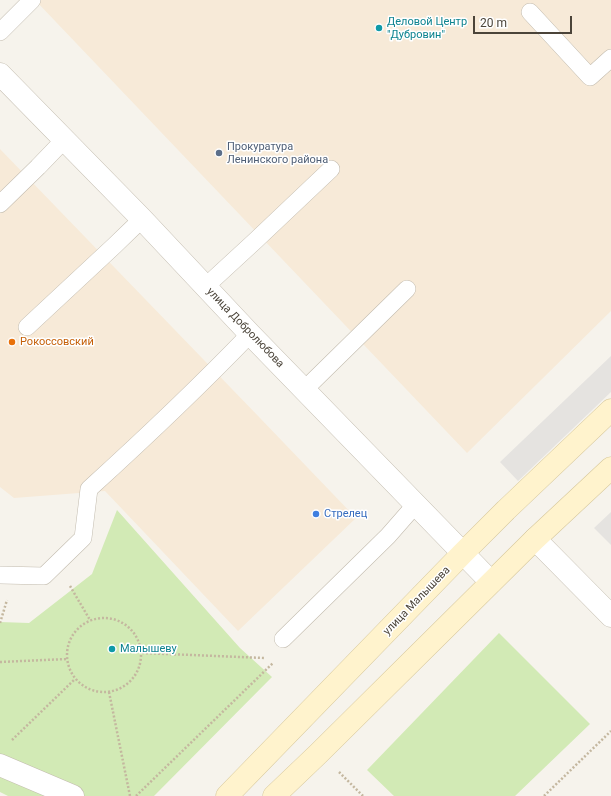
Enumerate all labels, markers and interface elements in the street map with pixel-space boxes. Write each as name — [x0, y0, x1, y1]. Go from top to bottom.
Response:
scale bar — [475, 8, 574, 34]
place label: Деловой Центр "Дубровин" — [387, 15, 467, 41]
text: 20 m — [480, 16, 507, 30]
marker: Деловой Центр "Дубровин" — [374, 23, 384, 33]
place label: Прокуратура Ленинского района — [227, 140, 328, 166]
marker: Прокуратура Ленинского района — [214, 148, 224, 158]
street label: улица Добролюбова — [204, 285, 286, 371]
place label: Рокоссовский — [20, 335, 94, 349]
marker: Рокоссовский — [7, 337, 17, 347]
place label: Стрелец — [324, 507, 367, 521]
marker: Стрелец — [311, 509, 321, 519]
street label: улица Малышева — [381, 564, 453, 638]
place label: Малышеву — [120, 642, 177, 656]
marker: Малышеву — [107, 644, 117, 654]

